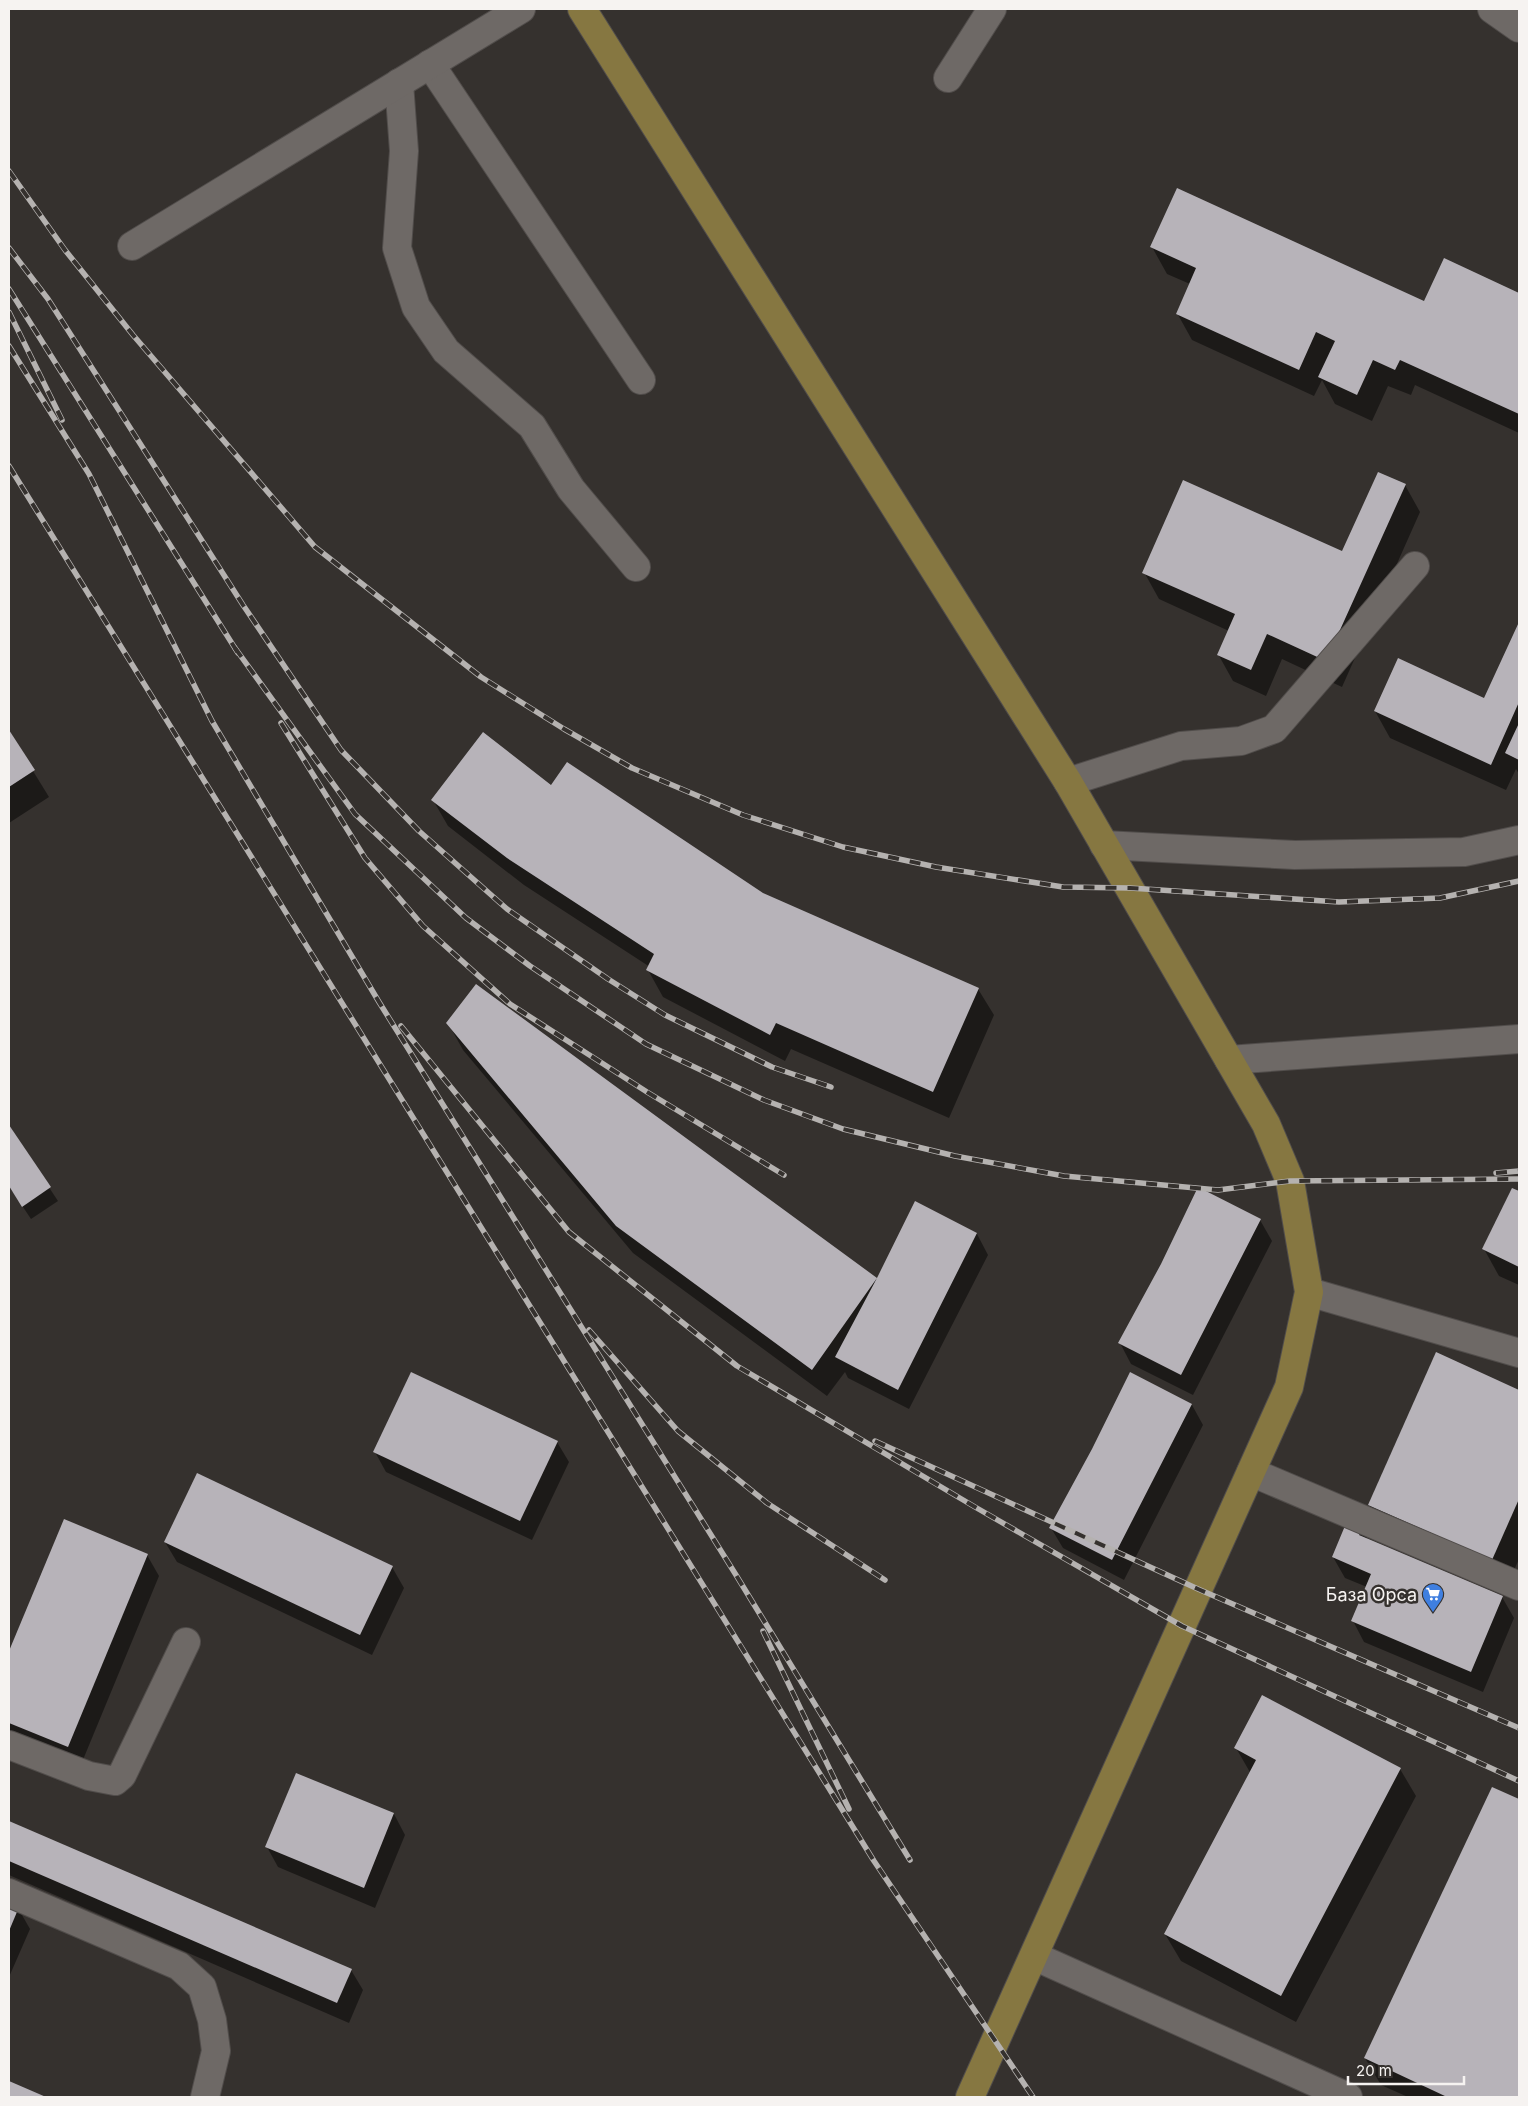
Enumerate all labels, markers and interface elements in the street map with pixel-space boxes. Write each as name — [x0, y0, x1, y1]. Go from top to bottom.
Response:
supermarket icon: База Орса — [1421, 1582, 1445, 1613]
place label: База Орса — [1326, 1584, 1417, 1605]
scale bar — [1348, 2054, 1464, 2086]
text: 20 m — [1356, 2061, 1392, 2080]

